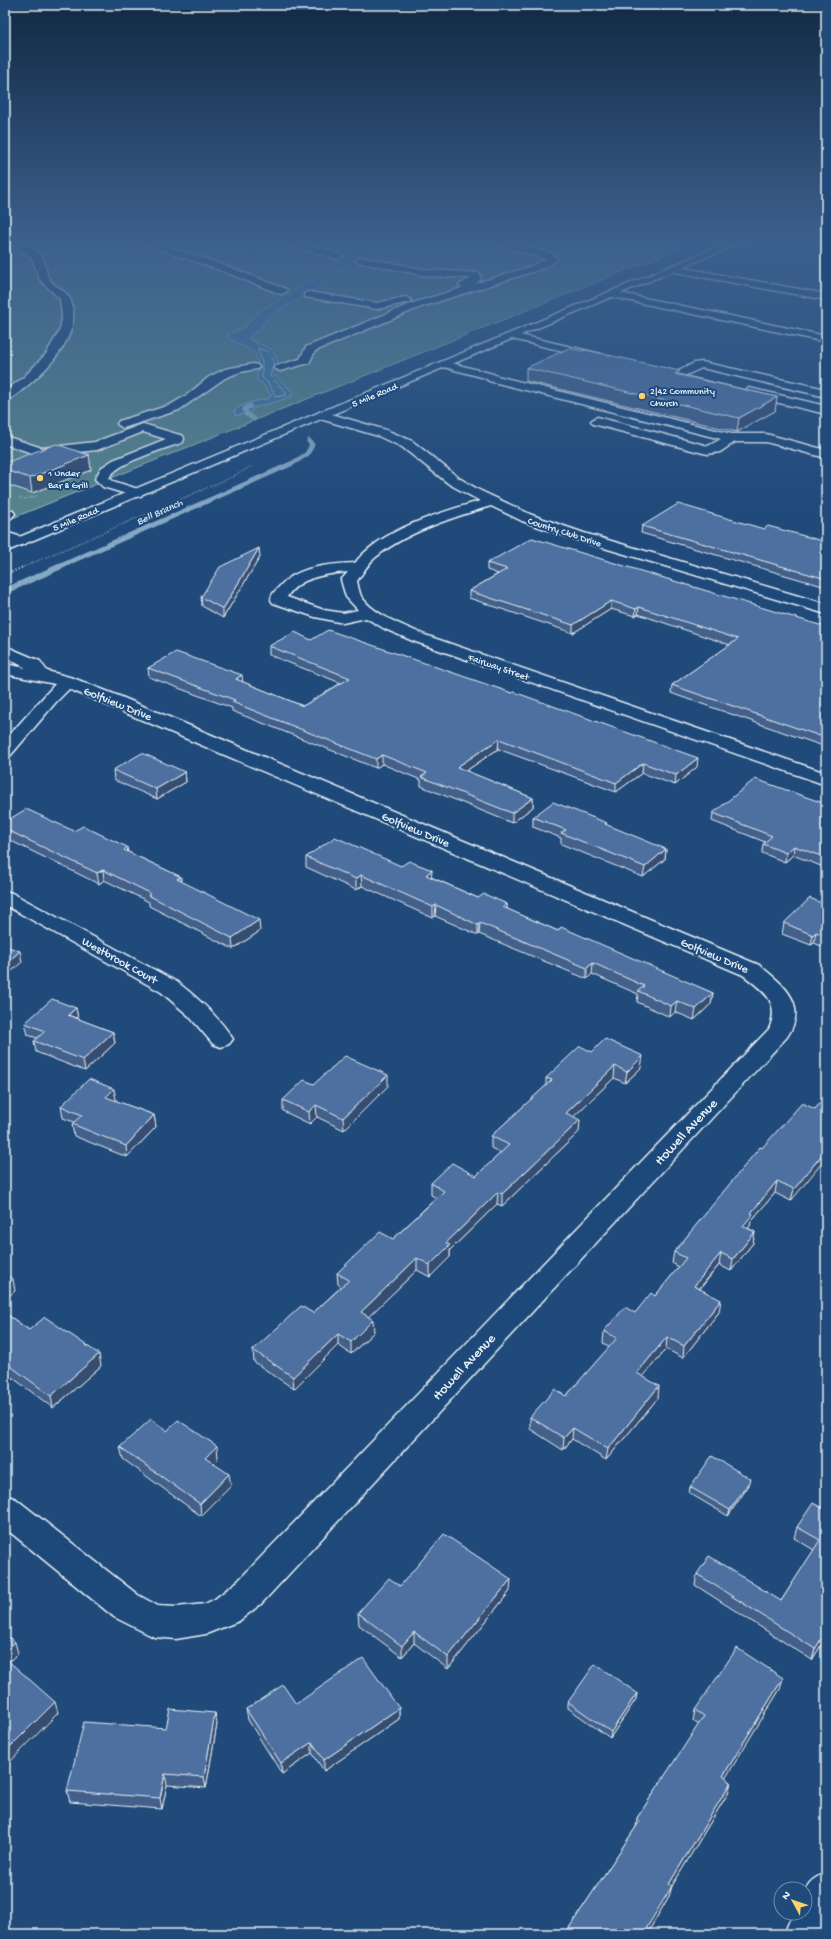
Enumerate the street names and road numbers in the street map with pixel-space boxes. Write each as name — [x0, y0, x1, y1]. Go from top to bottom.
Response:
street label: 5 Mile Road — [350, 380, 400, 411]
street label: 5 Mile Road — [51, 504, 101, 535]
street label: Country Club Drive — [526, 515, 604, 551]
street label: Fairway Street — [465, 652, 531, 684]
street label: Golfview Drive — [81, 685, 154, 725]
street label: Golfview Drive — [379, 810, 452, 852]
street label: Westbrook Court — [79, 935, 160, 989]
street label: Golfview Drive — [678, 936, 751, 978]
street label: Howell Avenue — [652, 1095, 723, 1170]
street label: Howell Avenue — [430, 1330, 501, 1405]

